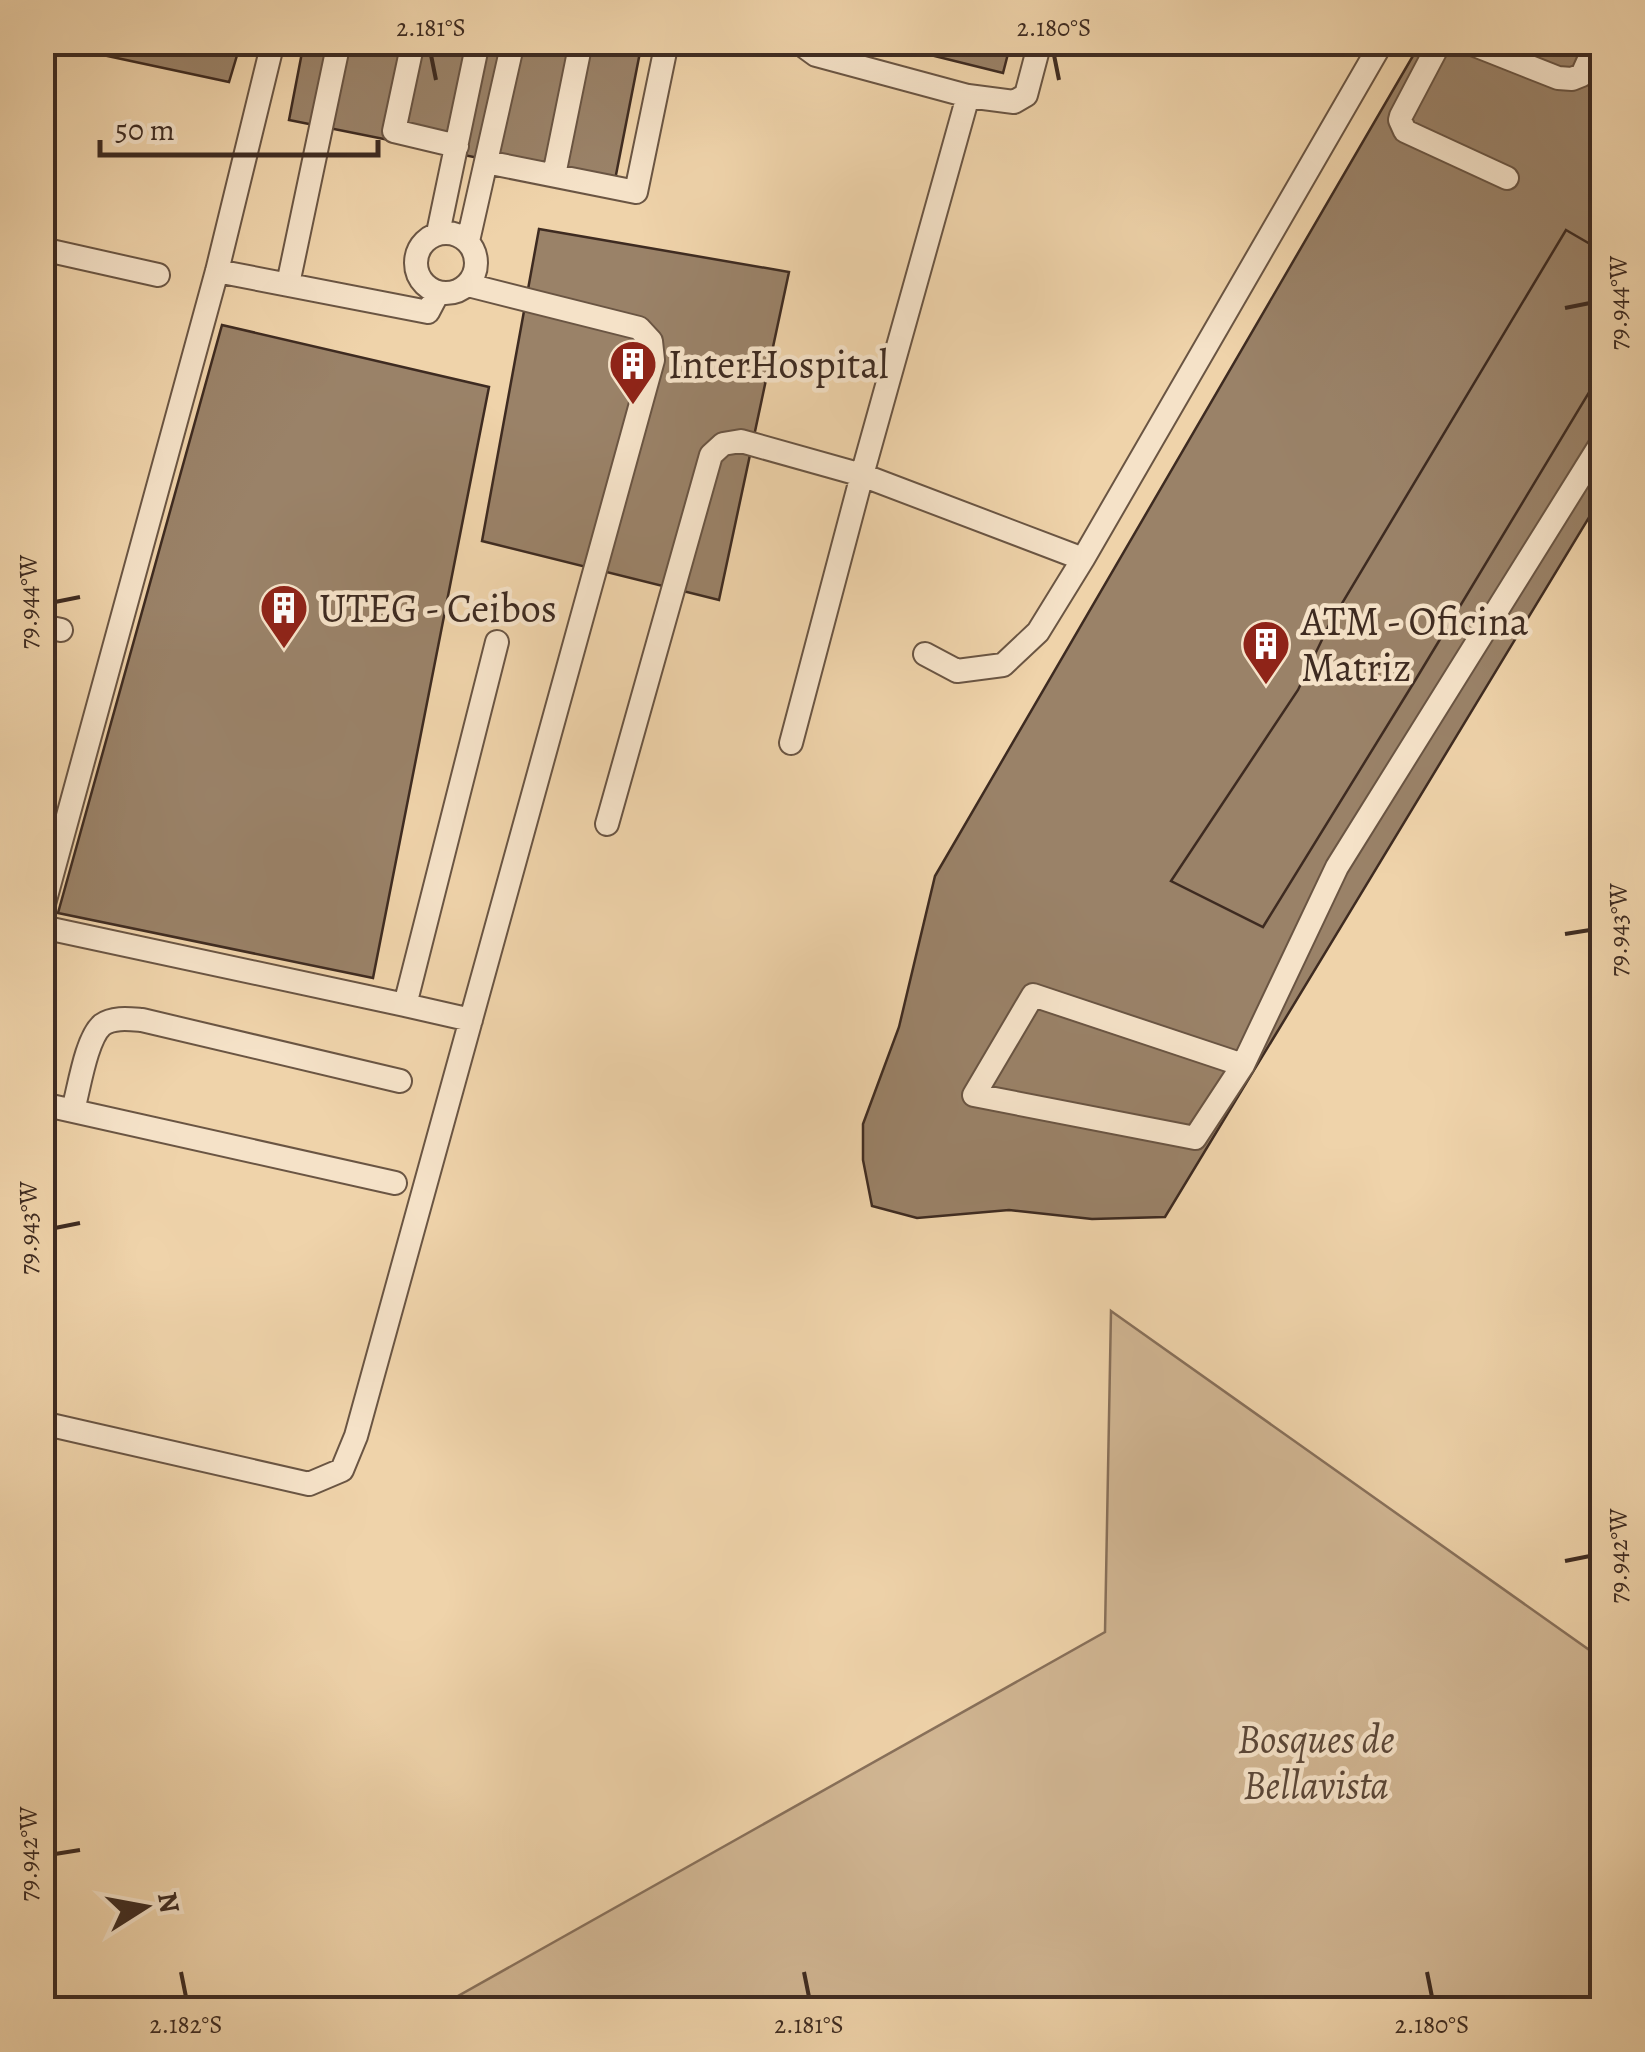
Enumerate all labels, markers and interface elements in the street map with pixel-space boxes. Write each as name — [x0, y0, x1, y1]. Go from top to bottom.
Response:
text: 2.181°S — [396, 11, 466, 45]
text: 2.180°S — [1017, 11, 1091, 45]
scale bar — [100, 95, 378, 157]
text: 50 m — [115, 110, 175, 150]
text: 79.944°W — [1602, 255, 1636, 350]
place label: InterHospital — [668, 337, 889, 392]
building icon: InterHospital — [607, 338, 659, 406]
text: 79.944°W — [12, 554, 46, 649]
place label: UTEG - Ceibos — [319, 581, 557, 636]
building icon: UTEG - Ceibos — [258, 582, 310, 650]
place label: ATM - Oficina Matriz — [1300, 594, 1529, 695]
building icon: ATM - Oficina Matriz — [1240, 618, 1292, 686]
text: 79.943°W — [1602, 883, 1636, 977]
text: 79.943°W — [12, 1181, 46, 1275]
text: 79.942°W — [1602, 1508, 1636, 1603]
park label: Bosques de Bellavista — [1238, 1712, 1395, 1813]
text: 79.942°W — [12, 1806, 46, 1901]
north arrow — [95, 1857, 195, 1957]
text: N — [148, 1889, 189, 1916]
text: 2.182°S — [150, 2008, 222, 2042]
text: 2.181°S — [774, 2008, 844, 2042]
text: 2.180°S — [1395, 2008, 1469, 2042]

